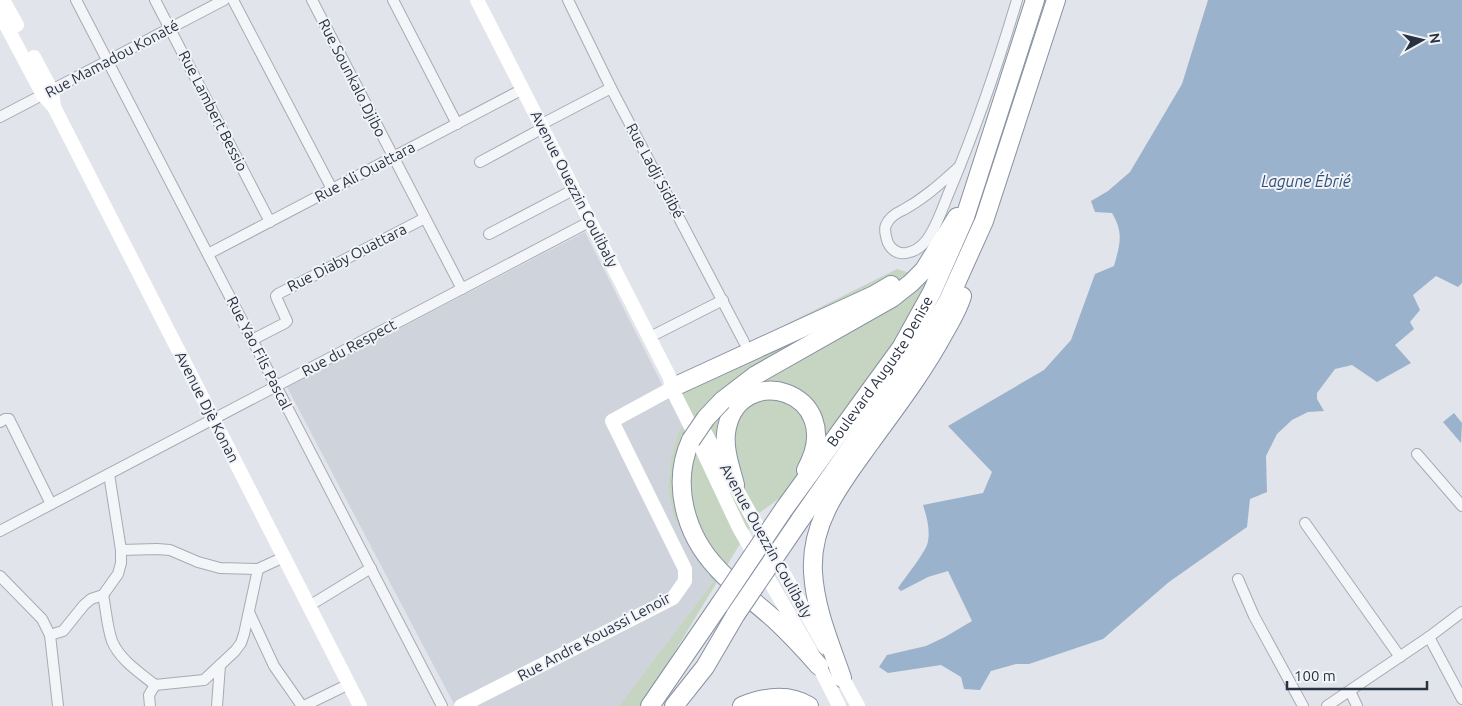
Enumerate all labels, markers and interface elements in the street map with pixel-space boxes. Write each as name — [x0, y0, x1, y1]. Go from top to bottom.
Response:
north arrow — [1397, 15, 1447, 65]
street label: Rue Mamadou Konaté — [42, 16, 181, 101]
street label: Rue Sounkalo Djibo — [315, 16, 390, 140]
text: N — [1426, 32, 1444, 44]
street label: Rue Lambert Bessio — [176, 48, 251, 174]
street label: Avenue Ouezzin Coulibaly — [527, 108, 621, 270]
street label: Rue Ladji Sidibé — [623, 120, 688, 221]
street label: Rue Ali Ouattara — [312, 138, 418, 205]
water label: Lagune Ébrié — [1261, 170, 1351, 190]
street label: Rue Diaby Ouattara — [284, 220, 409, 295]
street label: Rue Yao Fils Pascal — [224, 293, 295, 412]
street label: Boulevard Auguste Denise — [823, 293, 936, 450]
street label: Rue du Respect — [299, 315, 399, 380]
street label: Avenue Djè Konan — [172, 348, 243, 465]
street label: Avenue Ouezzin Coulibaly — [717, 461, 816, 621]
street label: Rue Andre Kouassi Lenoir — [514, 589, 673, 684]
scale bar — [1287, 658, 1427, 690]
text: 100 m — [1294, 667, 1336, 684]

